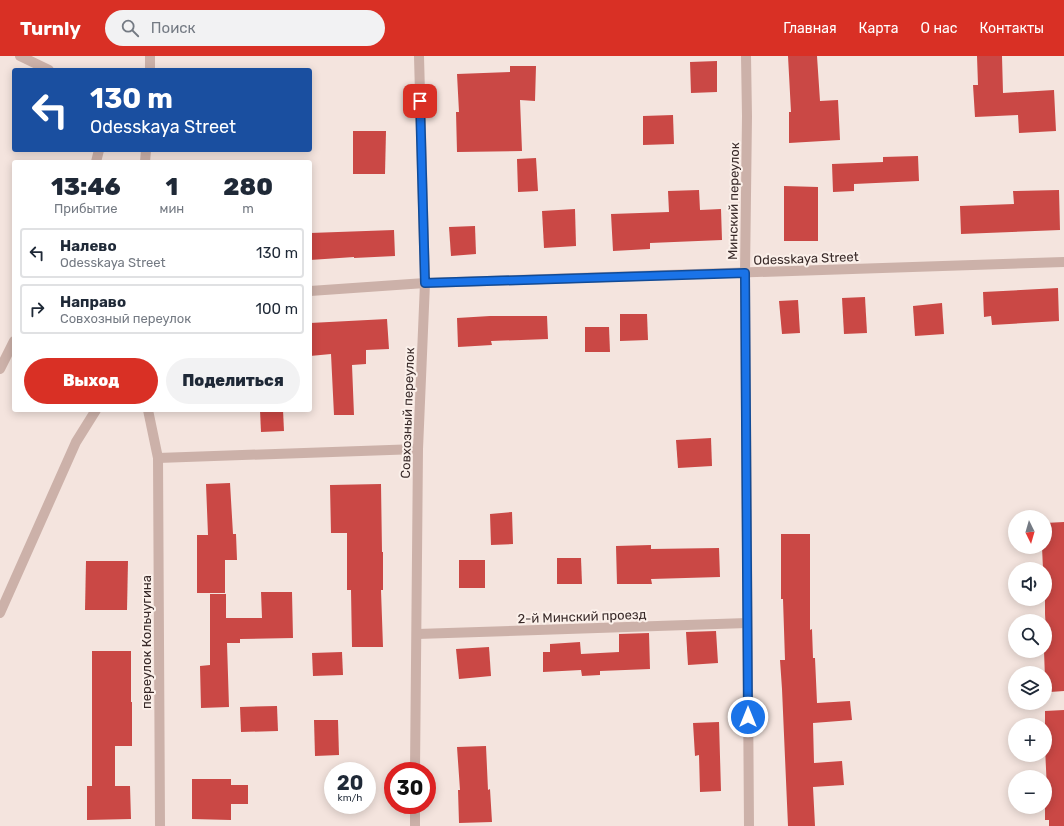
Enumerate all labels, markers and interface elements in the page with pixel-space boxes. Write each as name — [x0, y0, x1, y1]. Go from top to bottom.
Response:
search box — [105, 10, 385, 46]
text: Turnly — [20, 17, 81, 40]
icon: search — [119, 17, 141, 39]
text: Поиск — [151, 19, 196, 37]
text: Главная — [783, 20, 837, 37]
text: Карта — [859, 20, 899, 37]
text: О нас — [921, 20, 957, 37]
text: Контакты — [979, 20, 1044, 37]
text: 130 m — [90, 82, 173, 115]
icon: left — [24, 84, 76, 136]
pin — [403, 84, 437, 118]
icon: arrive — [409, 90, 431, 112]
text: Odesskaya Street — [90, 116, 236, 138]
street label: Минский переулок — [725, 142, 742, 260]
text: 13:46 — [51, 173, 121, 201]
text: 1 — [166, 173, 178, 201]
text: 280 — [223, 173, 273, 201]
text: Прибытие — [54, 201, 118, 216]
text: мин — [160, 201, 184, 216]
text: m — [242, 201, 254, 216]
text: Налево — [60, 237, 117, 255]
icon: left — [26, 242, 48, 264]
text: 130 m — [256, 244, 298, 262]
street label: Odesskaya Street — [753, 249, 859, 268]
text: Odesskaya Street — [60, 255, 166, 270]
text: Направо — [60, 293, 126, 311]
icon: right — [26, 298, 48, 320]
text: 100 m — [256, 300, 298, 318]
text: Совхозный переулок — [60, 311, 191, 326]
street label: Совхозный переулок — [398, 347, 417, 479]
button: Выход — [24, 358, 158, 404]
button: Поделиться — [166, 358, 300, 404]
north arrow — [1008, 510, 1052, 554]
map controls — [1008, 510, 1052, 814]
button: sound — [1008, 562, 1052, 606]
street label: переулок Кольчугина — [139, 575, 154, 709]
street label: 2-й Минский проезд — [517, 607, 647, 626]
button: search — [1008, 614, 1052, 658]
button: layers — [1008, 666, 1052, 710]
position arrow — [727, 696, 769, 738]
button: + — [1008, 718, 1052, 762]
speed limit sign: 30 — [384, 762, 436, 814]
button: − — [1008, 770, 1052, 814]
text: 20 — [337, 771, 363, 795]
text: km/h — [338, 792, 362, 804]

